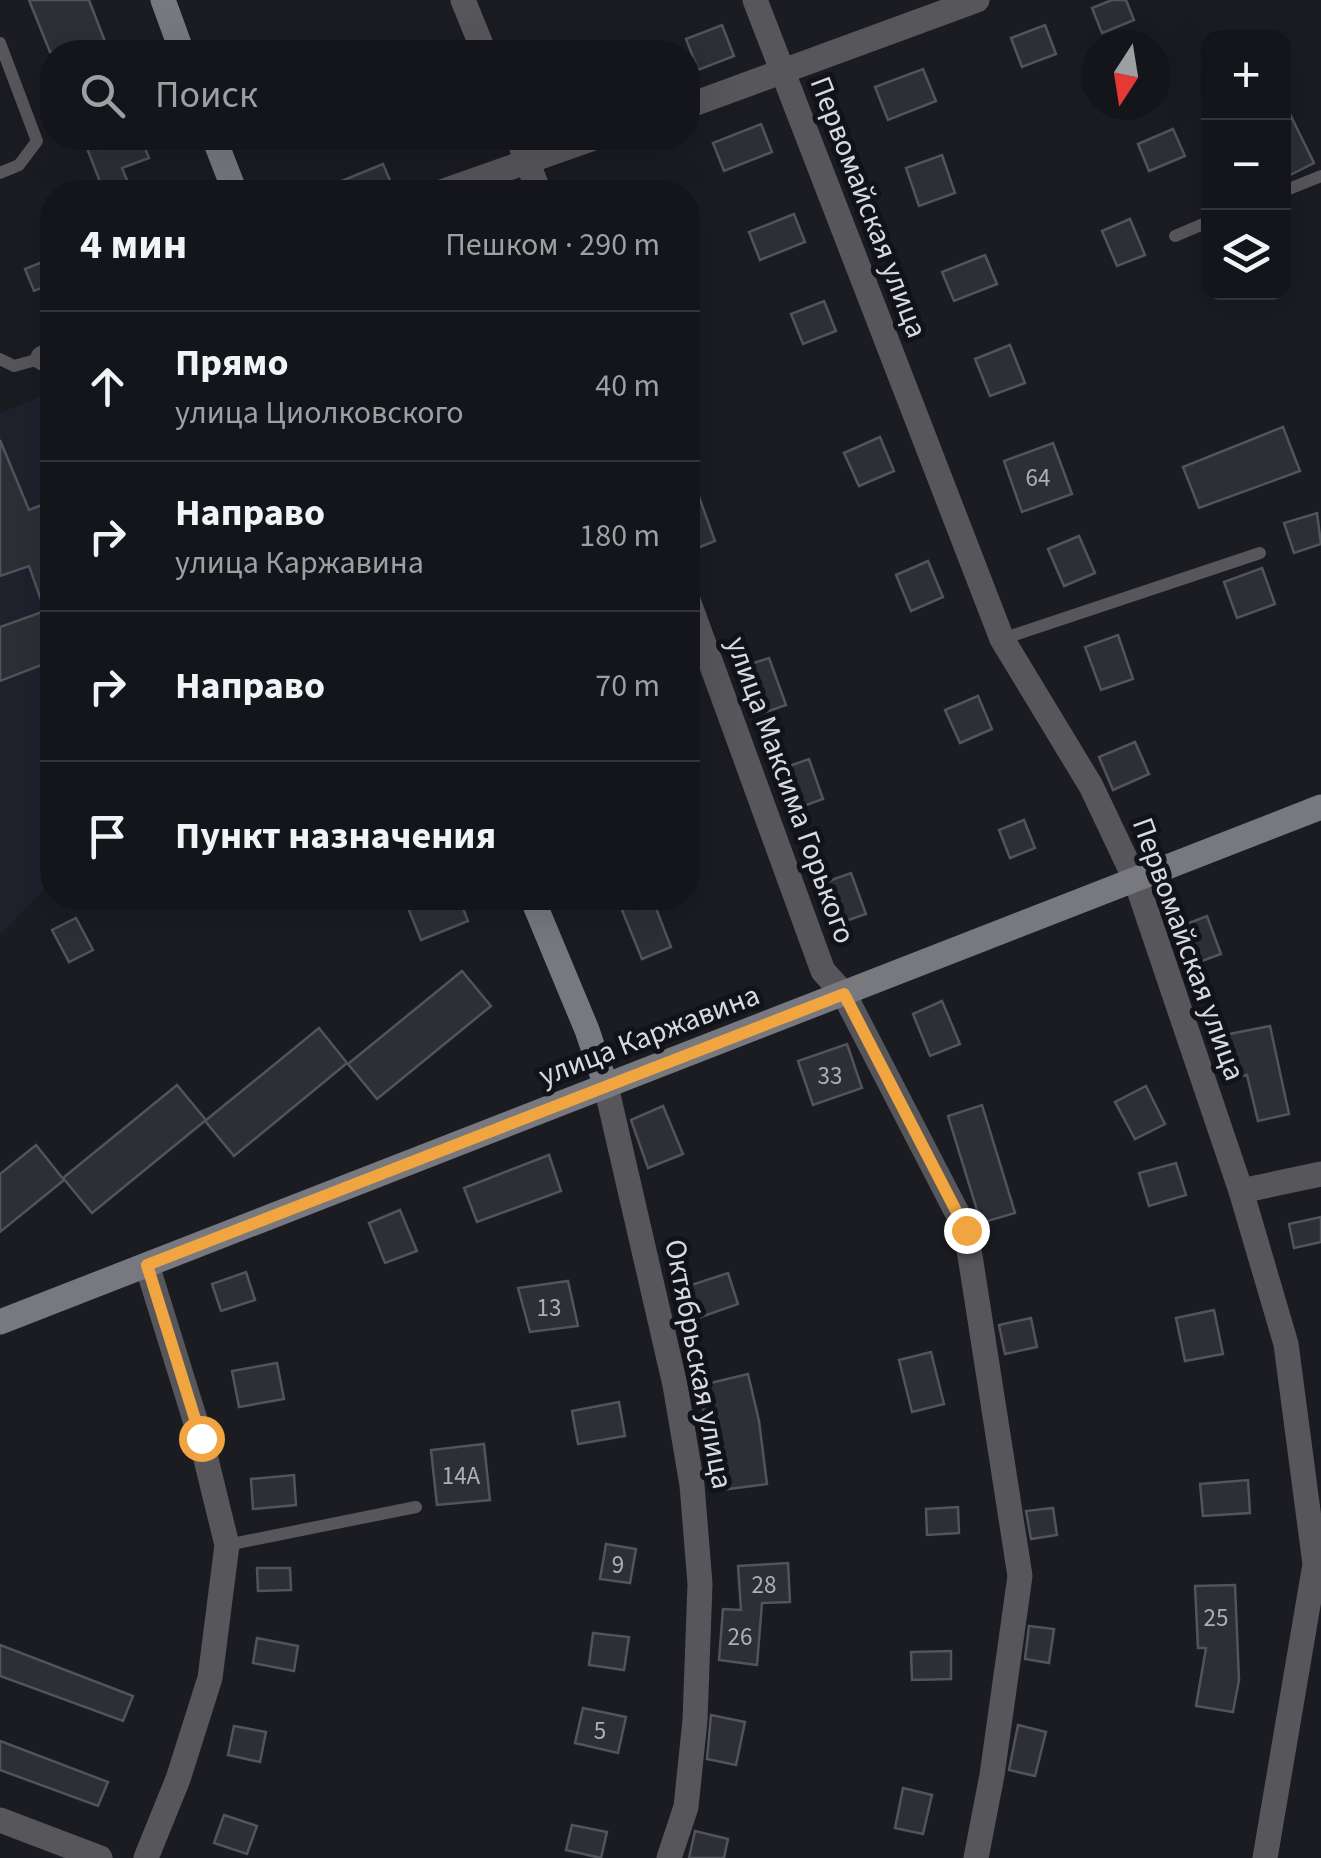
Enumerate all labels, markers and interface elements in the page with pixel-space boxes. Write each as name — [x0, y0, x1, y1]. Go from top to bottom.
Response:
north arrow — [1081, 30, 1171, 120]
map controls — [1201, 30, 1291, 300]
button: + — [1201, 30, 1291, 120]
search box — [40, 40, 700, 150]
icon: search — [75, 68, 130, 123]
text: Поиск — [155, 68, 258, 122]
street label: Первомайская улица — [799, 70, 938, 344]
button: − — [1201, 120, 1291, 210]
button: layers — [1201, 210, 1291, 300]
text: 4 мин — [80, 215, 187, 275]
text: Пешком · 290 m — [445, 222, 660, 268]
text: Прямо — [175, 336, 289, 390]
icon: ahead — [80, 359, 135, 414]
text: 40 m — [595, 363, 660, 409]
text: улица Циолковского — [175, 390, 464, 436]
house number: 64 — [1026, 460, 1050, 496]
text: Направо — [175, 486, 325, 540]
icon: right — [80, 509, 135, 564]
text: 180 m — [579, 513, 660, 559]
text: улица Каржавина — [175, 540, 424, 586]
street label: улица Максима Горького — [715, 631, 866, 950]
icon: right — [80, 659, 135, 714]
text: Направо — [175, 659, 325, 713]
text: 70 m — [595, 663, 660, 709]
icon: arrive — [80, 809, 135, 864]
text: Пункт назначения — [175, 809, 496, 863]
street label: Первомайская улица — [1121, 812, 1256, 1087]
street label: улица Каржавина — [533, 974, 766, 1097]
house number: 33 — [818, 1058, 842, 1094]
route end — [944, 1208, 990, 1254]
street label: Октябрьская улица — [653, 1236, 744, 1493]
house number: 13 — [537, 1290, 561, 1326]
route start — [179, 1416, 225, 1462]
house number: 14А — [442, 1458, 481, 1494]
house number: 9 — [612, 1547, 624, 1583]
house number: 28 — [752, 1567, 776, 1603]
house number: 25 — [1204, 1600, 1228, 1636]
house number: 26 — [728, 1619, 752, 1655]
house number: 5 — [594, 1713, 606, 1749]

